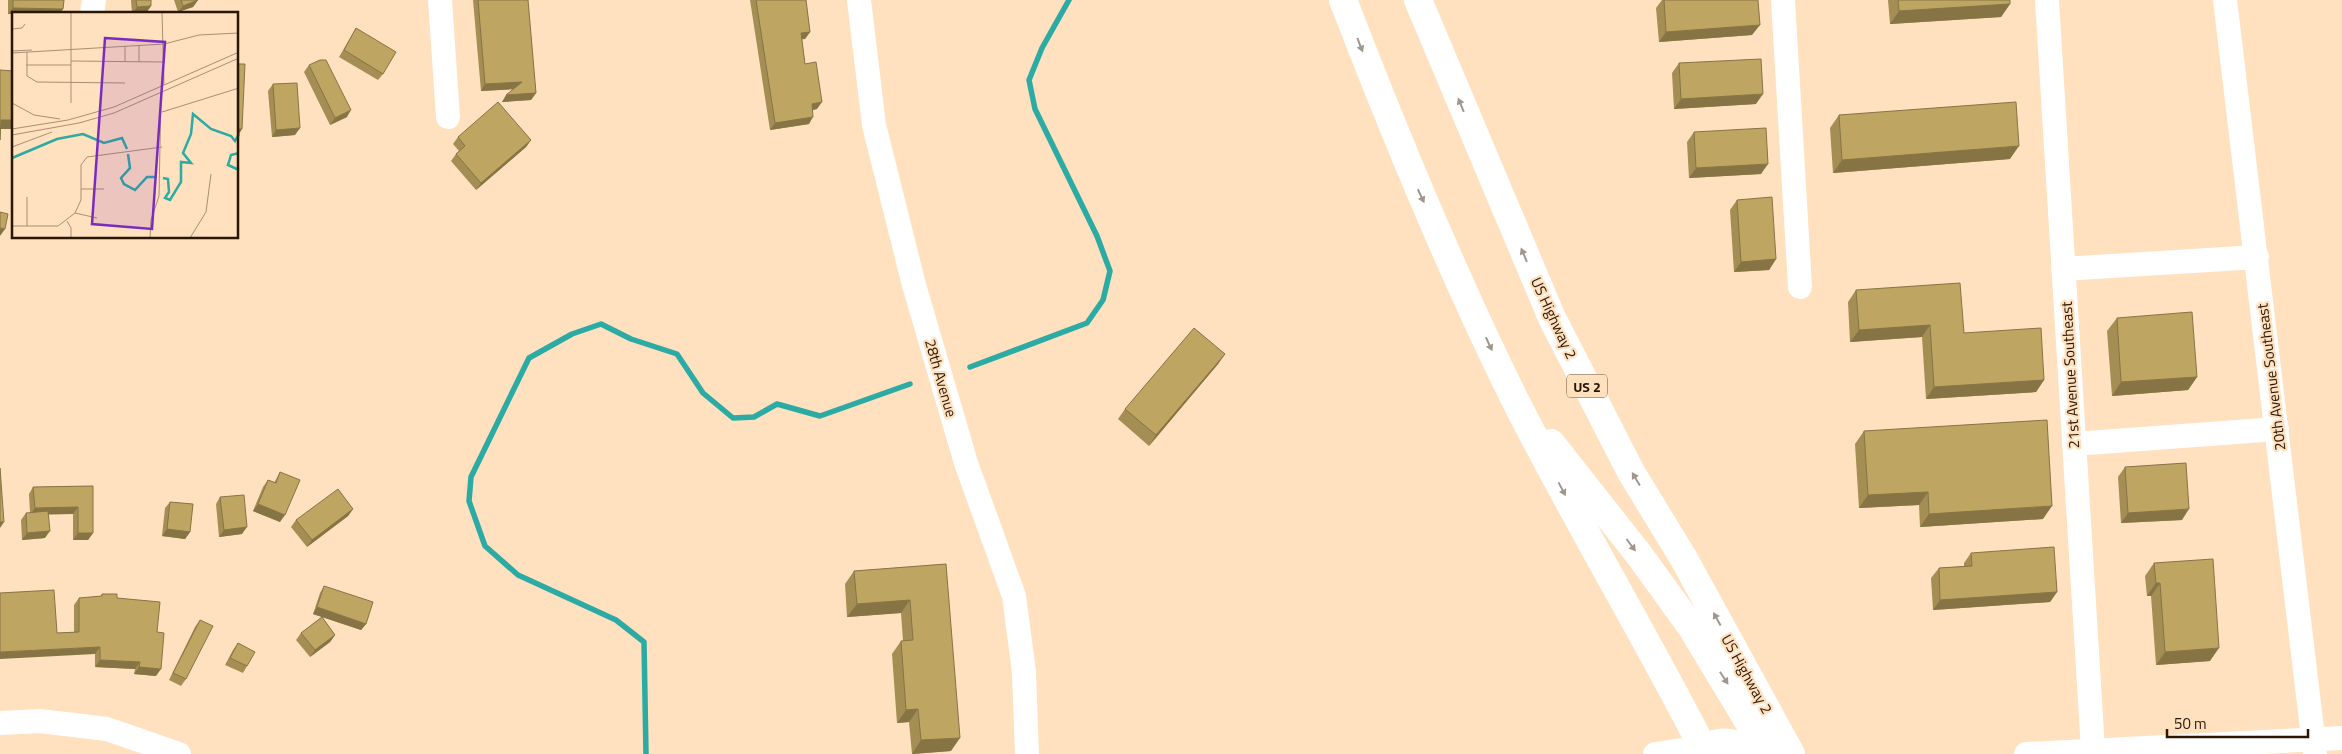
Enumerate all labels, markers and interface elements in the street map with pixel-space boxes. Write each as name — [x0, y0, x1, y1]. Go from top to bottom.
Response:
inset map — [12, 12, 239, 239]
one-way arrow — [1357, 38, 1365, 53]
one-way arrow — [1457, 97, 1465, 112]
one-way arrow — [1417, 189, 1425, 203]
one-way arrow — [1520, 248, 1528, 262]
street label: US Highway 2 — [1525, 273, 1583, 363]
street label: 21st Avenue Southeast — [2055, 300, 2085, 449]
street label: 20th Avenue Southeast — [2250, 301, 2291, 452]
street label: 28th Avenue — [919, 336, 963, 420]
one-way arrow — [1486, 337, 1494, 351]
road number: US 2 — [1567, 374, 1607, 398]
one-way arrow — [1631, 472, 1640, 485]
one-way arrow — [1558, 482, 1566, 496]
one-way arrow — [1626, 538, 1636, 552]
one-way arrow — [1713, 612, 1721, 626]
street label: US Highway 2 — [1716, 630, 1778, 718]
one-way arrow — [1719, 672, 1729, 685]
scale bar — [2167, 706, 2308, 738]
text: 50 m — [2174, 712, 2207, 735]

